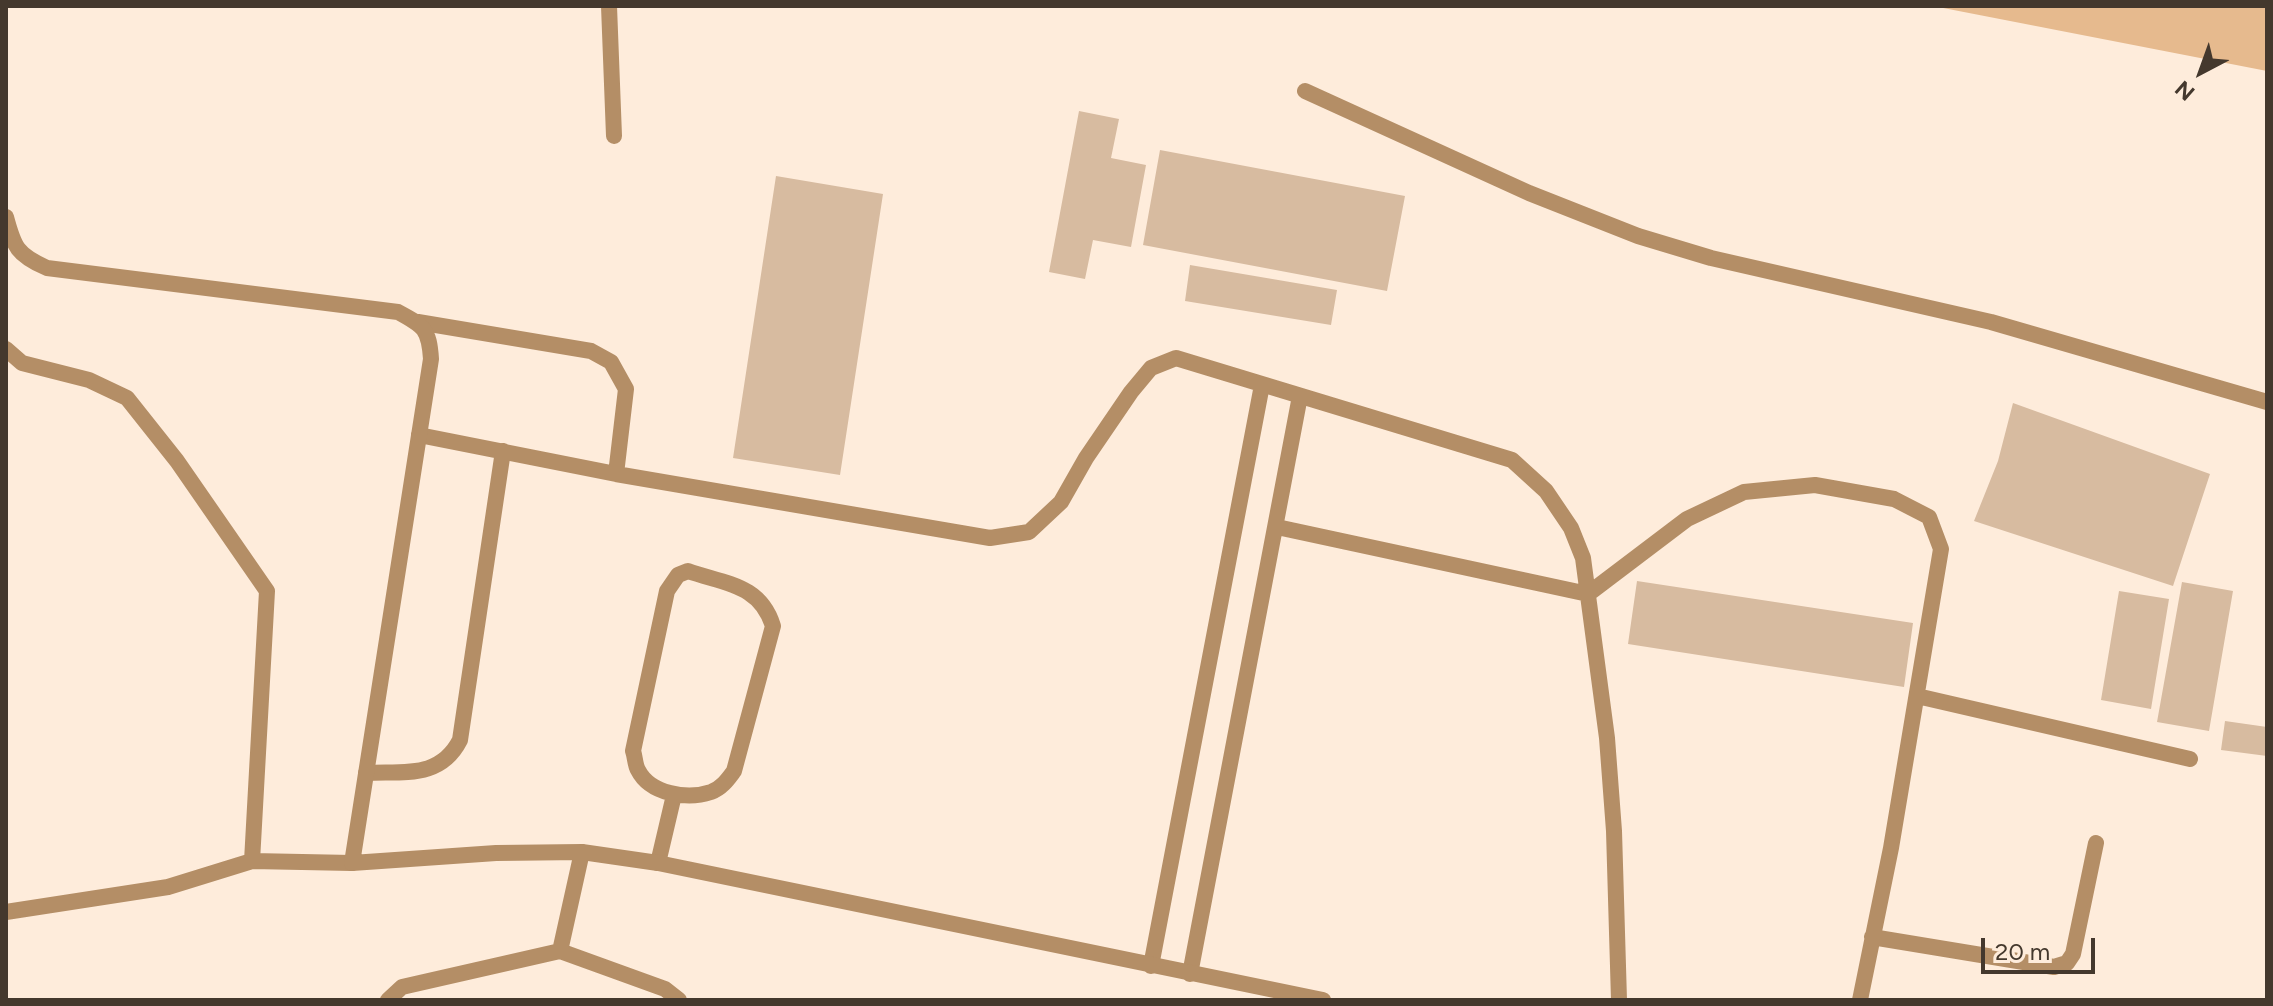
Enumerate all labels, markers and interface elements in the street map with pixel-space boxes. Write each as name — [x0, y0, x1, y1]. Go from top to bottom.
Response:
north arrow — [2161, 32, 2241, 112]
text: N — [2170, 75, 2200, 106]
scale bar — [1985, 922, 2099, 972]
text: 20 m — [1995, 937, 2050, 966]

